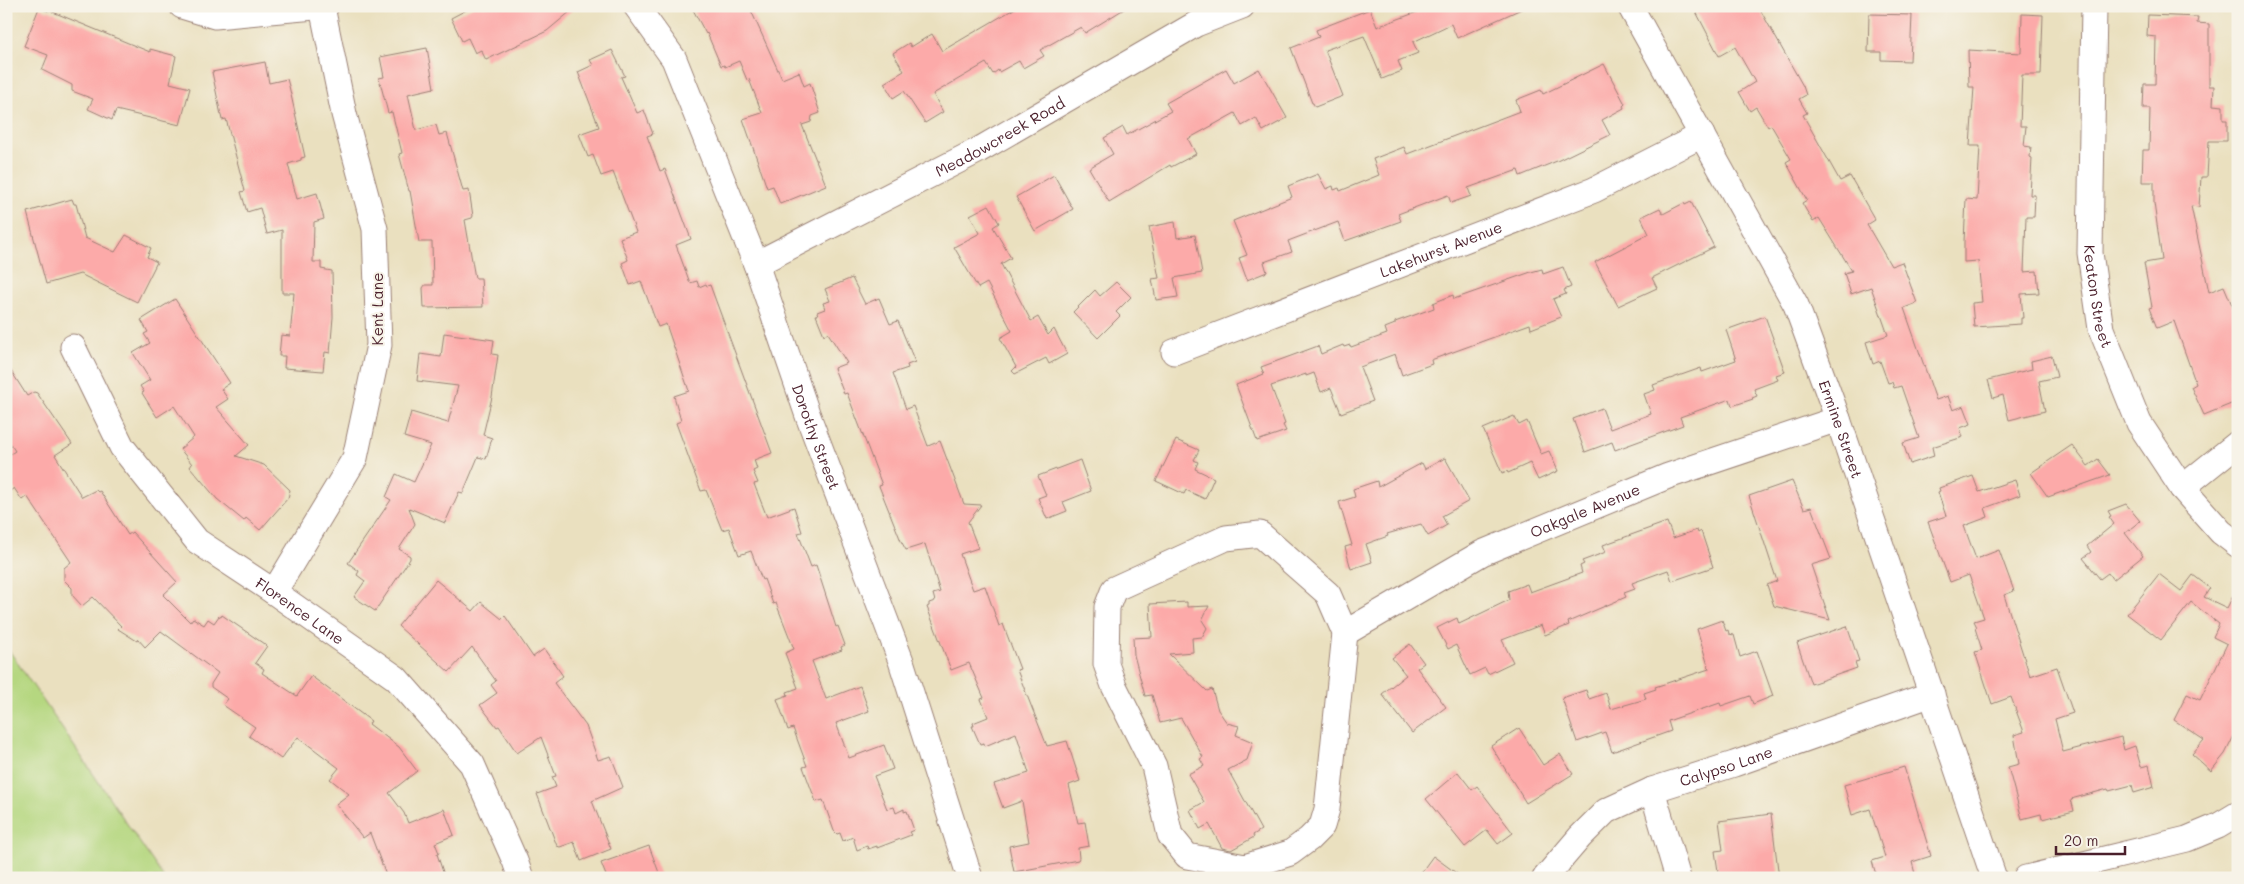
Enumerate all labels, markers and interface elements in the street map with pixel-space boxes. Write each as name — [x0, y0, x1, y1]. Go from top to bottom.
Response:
street label: Meadowcreek Road — [931, 92, 1068, 181]
street label: Lakehurst Avenue — [1377, 216, 1505, 282]
street label: Keaton Street — [2080, 245, 2117, 351]
street label: Kent Lane — [367, 273, 387, 345]
street label: Ermine Street — [1814, 377, 1867, 481]
street label: Dorothy Street — [788, 381, 845, 492]
street label: Oakgale Avenue — [1527, 479, 1643, 542]
street label: Florence Lane — [252, 573, 348, 649]
street label: Calypso Lane — [1677, 741, 1775, 791]
scale bar — [2056, 824, 2125, 856]
text: 20 m — [2064, 830, 2098, 850]

